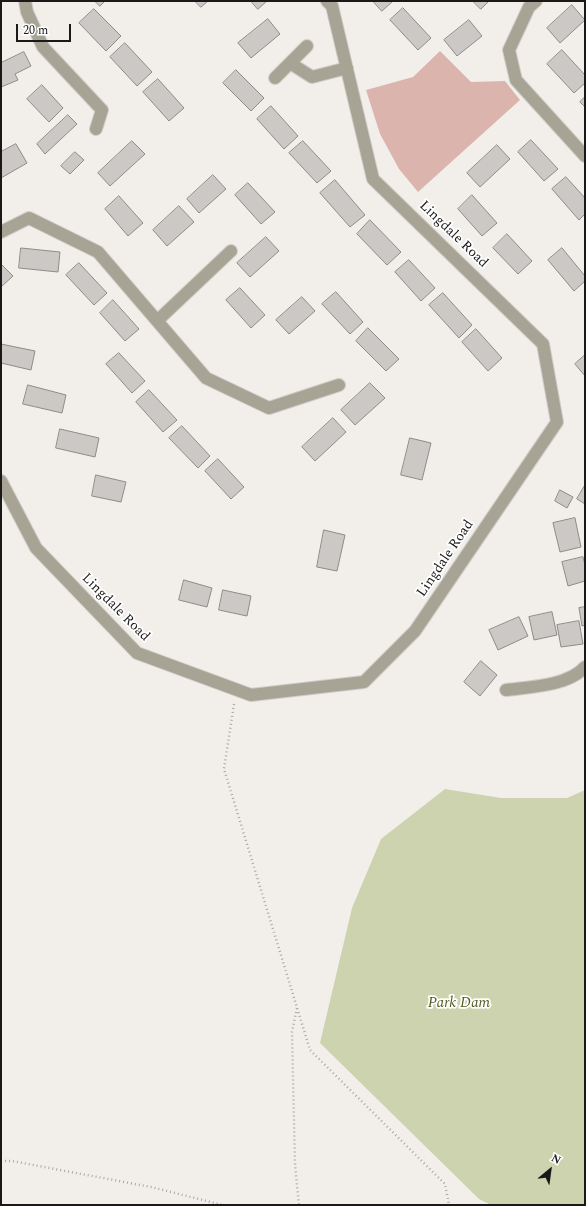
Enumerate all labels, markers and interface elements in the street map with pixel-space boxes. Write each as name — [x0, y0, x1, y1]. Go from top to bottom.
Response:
scale bar — [18, 16, 73, 42]
text: 20 m — [23, 21, 48, 40]
street label: Lingdale Road — [415, 198, 491, 272]
street label: Lingdale Road — [414, 517, 478, 601]
street label: Lingdale Road — [77, 570, 153, 646]
water label: Park Dam — [428, 995, 490, 1013]
text: N — [548, 1149, 564, 1169]
north arrow — [530, 1150, 570, 1190]

